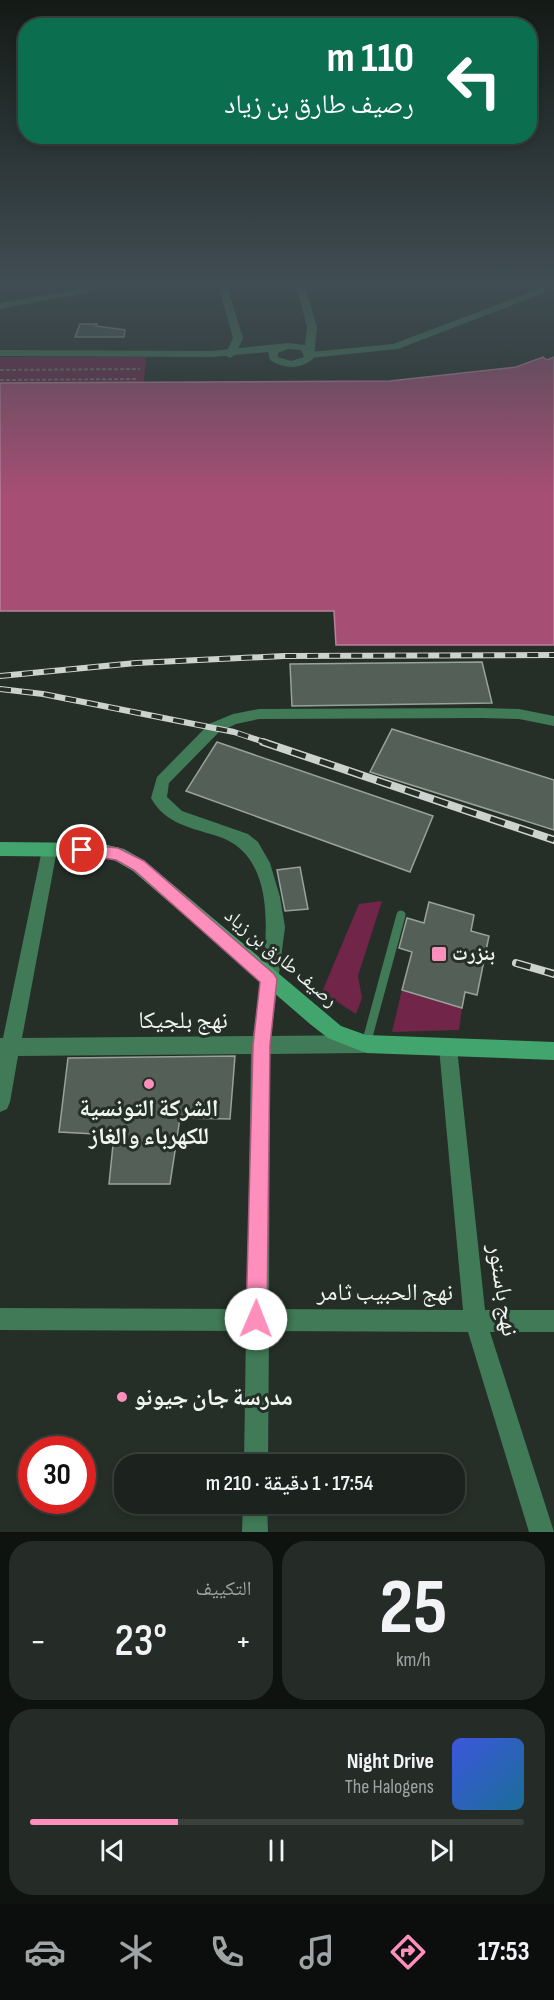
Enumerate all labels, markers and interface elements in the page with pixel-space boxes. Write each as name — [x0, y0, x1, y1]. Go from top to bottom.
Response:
text: 110 m — [327, 33, 414, 84]
icon: left — [435, 42, 513, 120]
text: رصيف طارق بن زياد — [224, 89, 414, 121]
pin — [56, 824, 107, 875]
icon: arrive — [65, 833, 98, 866]
street label: رصيف طارق بن زياد — [219, 904, 343, 1012]
place label: بنزرت — [452, 942, 495, 966]
marker: بنزرت — [430, 945, 448, 963]
street label: نهج بلجيكا — [138, 1006, 228, 1035]
marker: الشركة التونسية للكهرباء والغاز — [142, 1077, 156, 1091]
place label: الشركة التونسية للكهرباء والغاز — [79, 1094, 219, 1151]
street label: نهج باستور — [481, 1241, 525, 1338]
street label: نهج الحبيب ثامر — [316, 1278, 453, 1307]
position arrow — [224, 1287, 288, 1351]
place label: مدرسة جان جيونو — [134, 1383, 293, 1412]
marker: مدرسة جان جيونو — [115, 1390, 129, 1404]
speed limit sign: 30 — [18, 1436, 96, 1514]
text: 17:54 · 1 دقيقة · 210 m — [206, 1470, 373, 1497]
text: 25 — [379, 1562, 447, 1655]
text: التكييف — [195, 1577, 252, 1601]
text: 23° — [114, 1614, 167, 1669]
text: − — [30, 1622, 46, 1662]
text: + — [235, 1622, 251, 1662]
text: km/h — [396, 1648, 431, 1672]
text: Night Drive — [347, 1748, 434, 1775]
text: The Halogens — [345, 1775, 434, 1799]
icon: previous — [96, 1834, 129, 1867]
icon: pause — [260, 1834, 293, 1867]
icon: next — [425, 1834, 458, 1867]
icon: car — [24, 1931, 66, 1973]
icon: climate — [115, 1931, 157, 1973]
icon: phone — [206, 1931, 248, 1973]
icon: music — [296, 1931, 338, 1973]
icon: directions — [387, 1931, 429, 1973]
text: 17:53 — [478, 1936, 530, 1968]

